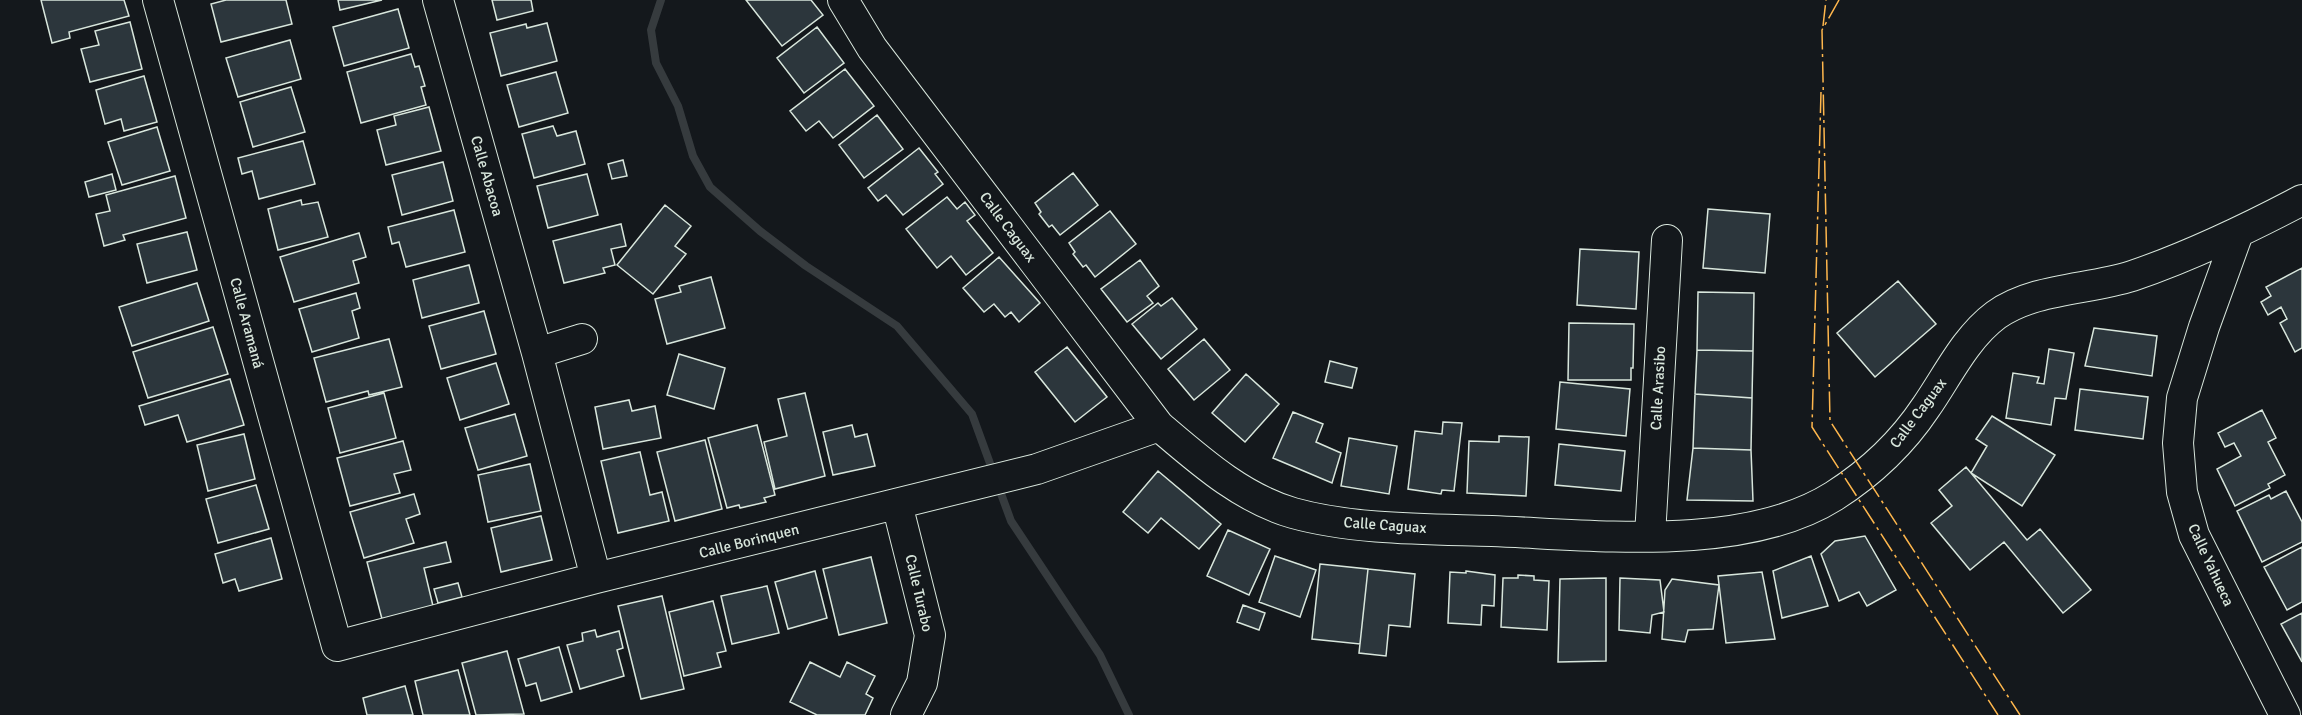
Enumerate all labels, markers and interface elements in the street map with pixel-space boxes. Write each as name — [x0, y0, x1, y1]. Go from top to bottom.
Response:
street label: Calle Abacoa — [467, 134, 507, 218]
street label: Calle Caguax — [976, 188, 1040, 266]
street label: Calle Aramaná — [226, 276, 268, 370]
street label: Calle Arasibo — [1647, 345, 1669, 431]
street label: Calle Caguax — [1886, 374, 1950, 452]
street label: Calle Caguax — [1343, 513, 1427, 537]
street label: Calle Borinquen — [697, 520, 801, 562]
street label: Calle Yahueca — [2184, 521, 2238, 609]
street label: Calle Turabo — [901, 553, 937, 634]

